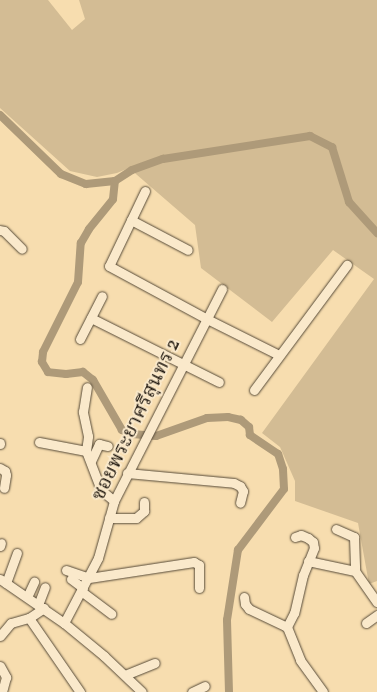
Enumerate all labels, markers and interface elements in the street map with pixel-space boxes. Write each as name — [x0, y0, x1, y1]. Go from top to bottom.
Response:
street label: ซอยพระยาศรีสุนทร 2 — [87, 335, 187, 505]

